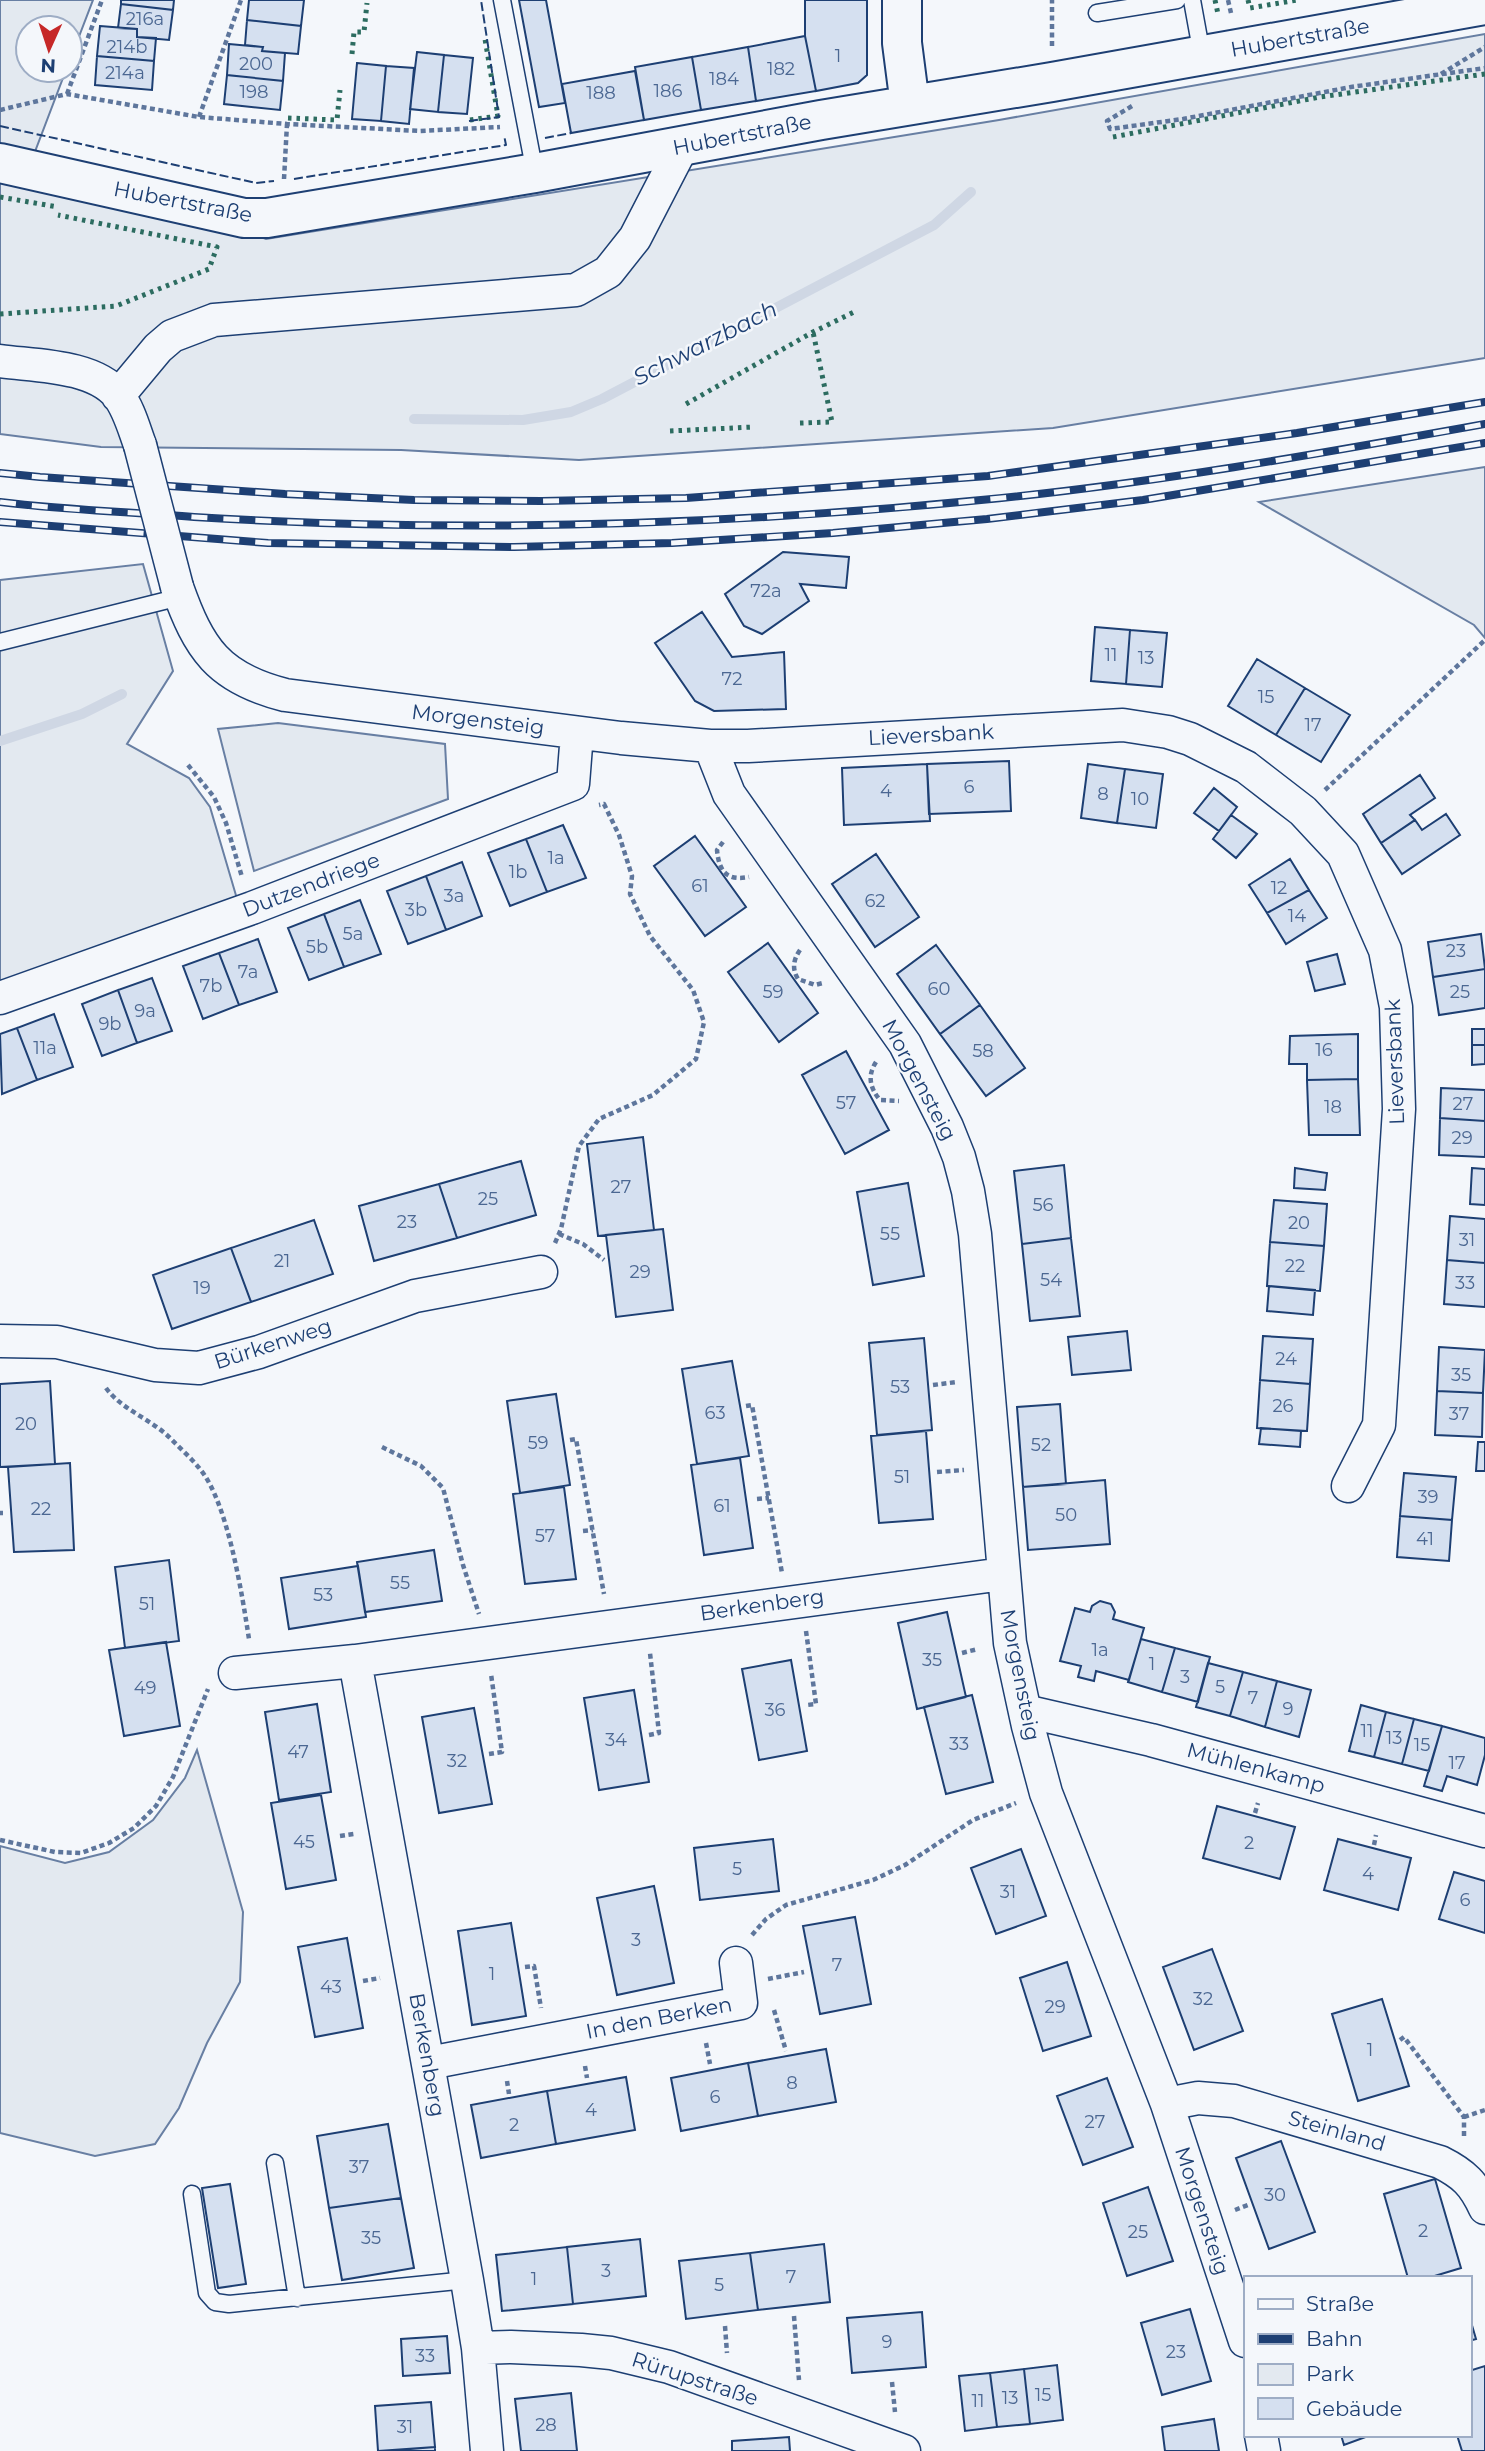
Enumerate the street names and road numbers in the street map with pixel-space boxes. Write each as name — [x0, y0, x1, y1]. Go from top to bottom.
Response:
street label: Hubertstraße — [1228, 13, 1371, 62]
street label: Hubertstraße — [670, 109, 813, 160]
street label: Hubertstraße — [112, 176, 255, 227]
street label: Morgensteig — [410, 699, 546, 740]
street label: Lieversbank — [867, 719, 995, 750]
street label: Dutzendriege — [239, 847, 383, 922]
street label: Lieversbank — [1380, 998, 1409, 1126]
street label: Morgensteig — [877, 1015, 962, 1145]
street label: Bürkenweg — [211, 1313, 335, 1374]
street label: Berkenberg — [698, 1583, 826, 1626]
street label: Morgensteig — [995, 1607, 1046, 1743]
street label: Mühlenkamp — [1184, 1737, 1328, 1798]
street label: Berkenberg — [404, 1991, 451, 2119]
street label: In den Berken — [584, 1991, 734, 2044]
street label: Steinland — [1286, 2105, 1389, 2156]
street label: Morgensteig — [1170, 2143, 1235, 2278]
street label: Rürupstraße — [629, 2346, 762, 2411]

